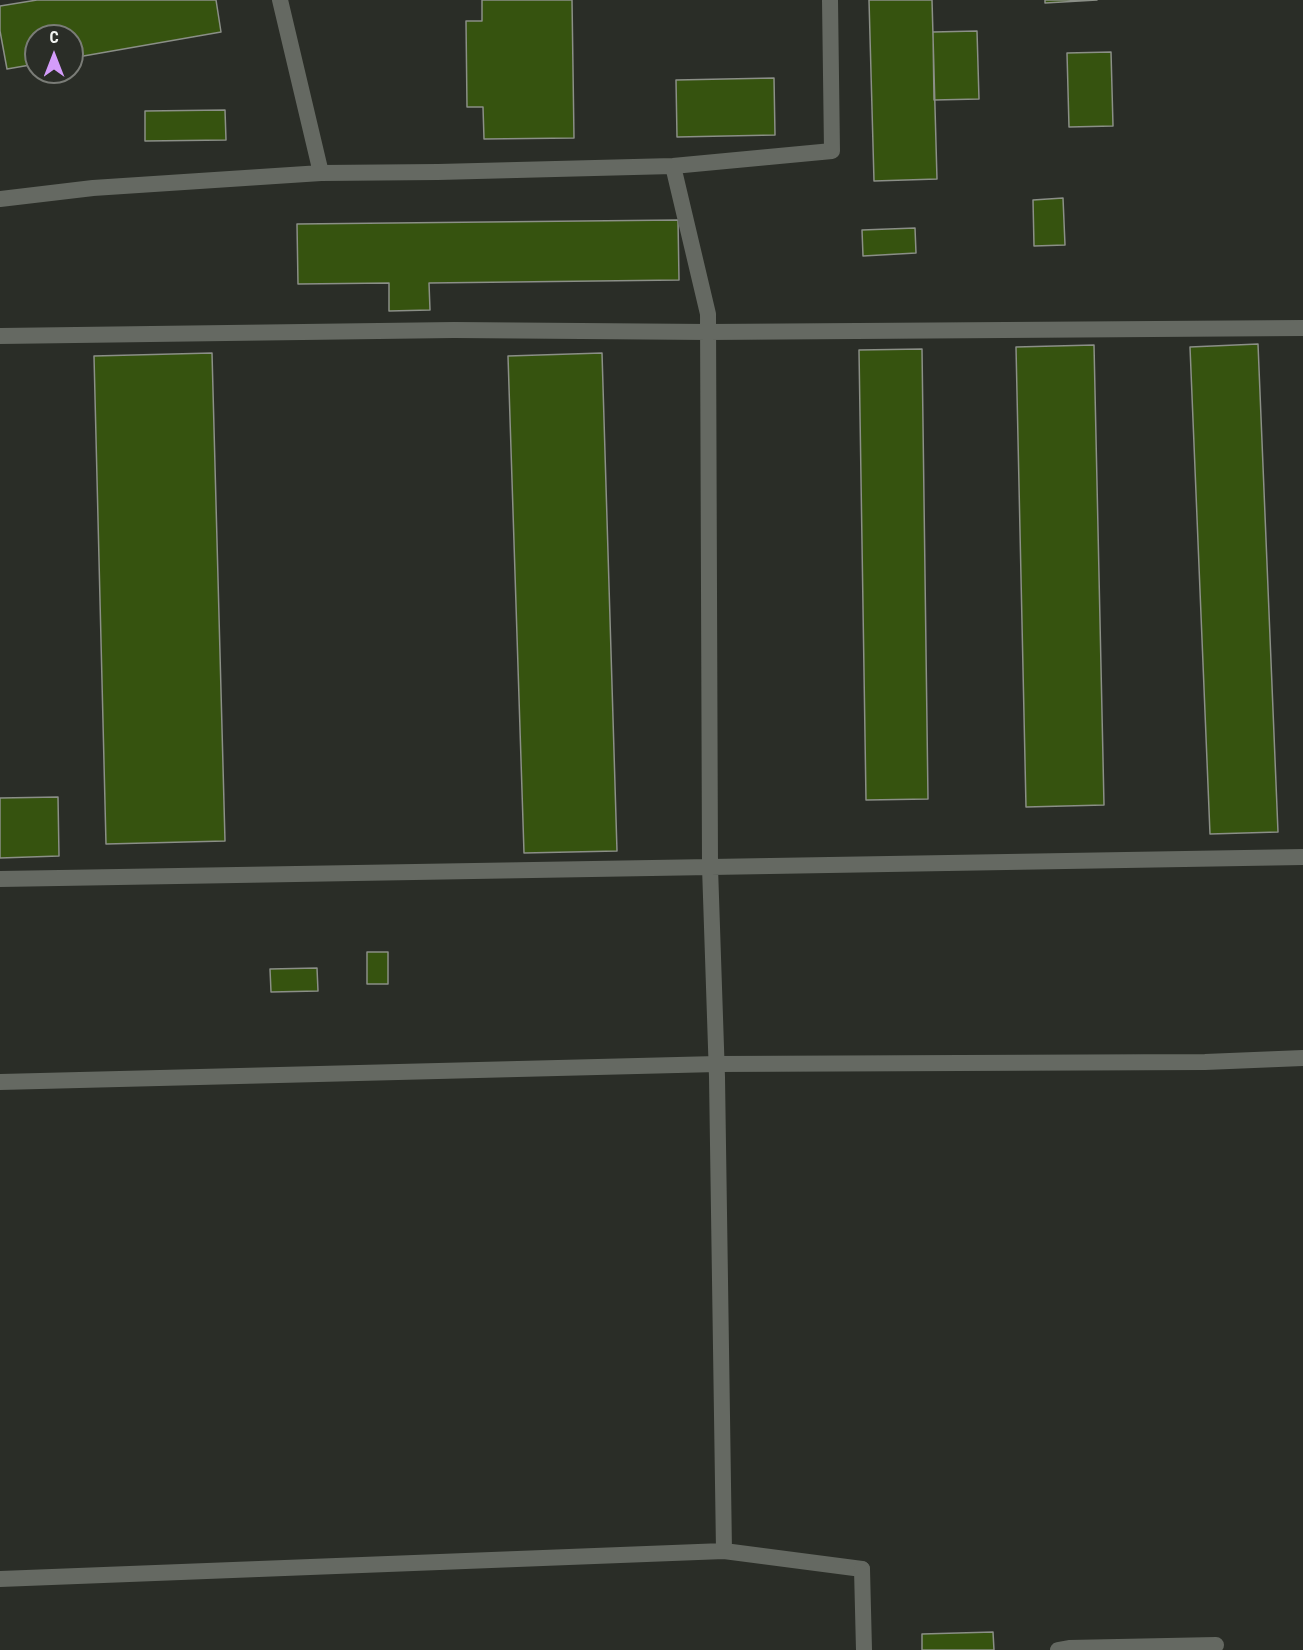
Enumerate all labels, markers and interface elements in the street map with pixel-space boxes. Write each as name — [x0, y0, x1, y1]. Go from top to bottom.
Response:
north arrow — [24, 24, 84, 84]
text: С — [49, 28, 59, 47]

